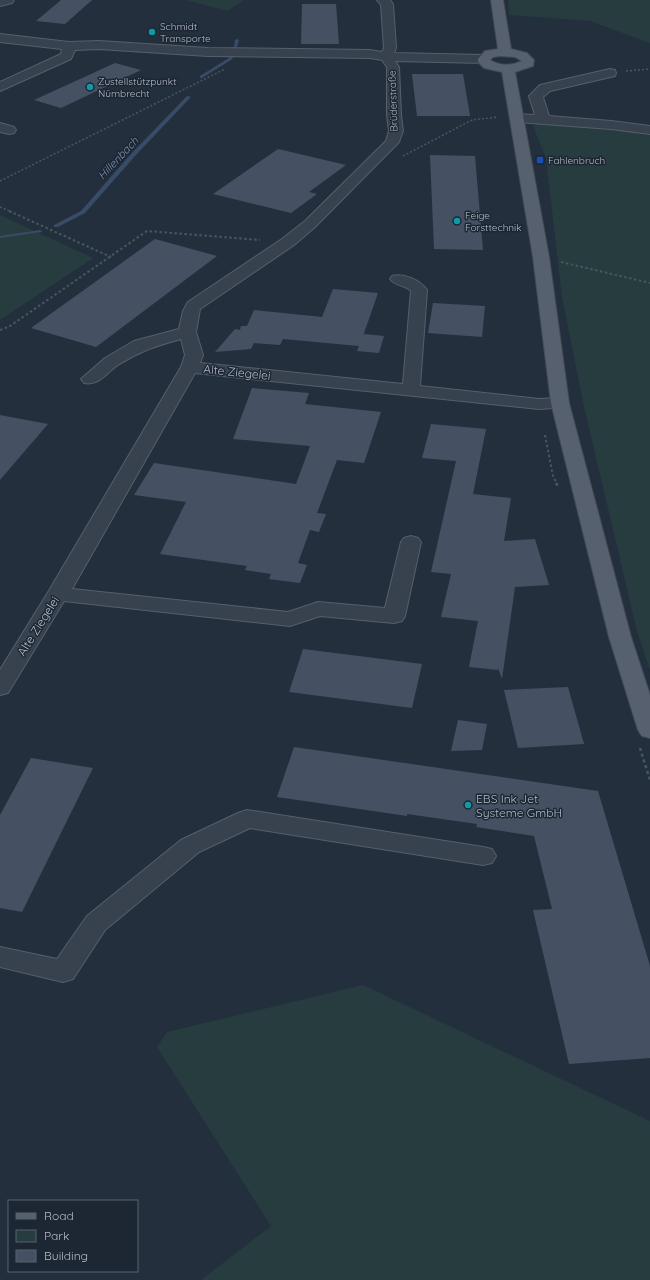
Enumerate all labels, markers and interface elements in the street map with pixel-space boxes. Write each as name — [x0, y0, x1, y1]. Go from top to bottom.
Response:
place label: Schmidt Transporte — [160, 20, 211, 45]
marker: Schmidt Transporte — [147, 27, 157, 37]
street label: Brüderstraße — [385, 70, 401, 132]
place label: Zustellstützpunkt Nümbrecht — [98, 75, 177, 100]
marker: Zustellstützpunkt Nümbrecht — [85, 82, 95, 92]
water label: Hillenbach — [95, 133, 142, 182]
place label: Fahlenbruch — [548, 154, 605, 167]
marker: Fahlenbruch — [535, 155, 545, 165]
place label: Feige Forsttechnik — [465, 209, 522, 234]
marker: Feige Forsttechnik — [452, 216, 462, 226]
street label: Alte Ziegelei — [203, 361, 271, 383]
street label: Alte Ziegelei — [14, 593, 62, 659]
place label: EBS Ink Jet Systeme GmbH — [476, 791, 562, 820]
marker: EBS Ink Jet Systeme GmbH — [463, 800, 473, 810]
legend — [8, 1200, 138, 1272]
text: Road — [44, 1208, 74, 1223]
text: Park — [44, 1228, 69, 1243]
text: Building — [44, 1248, 88, 1263]

